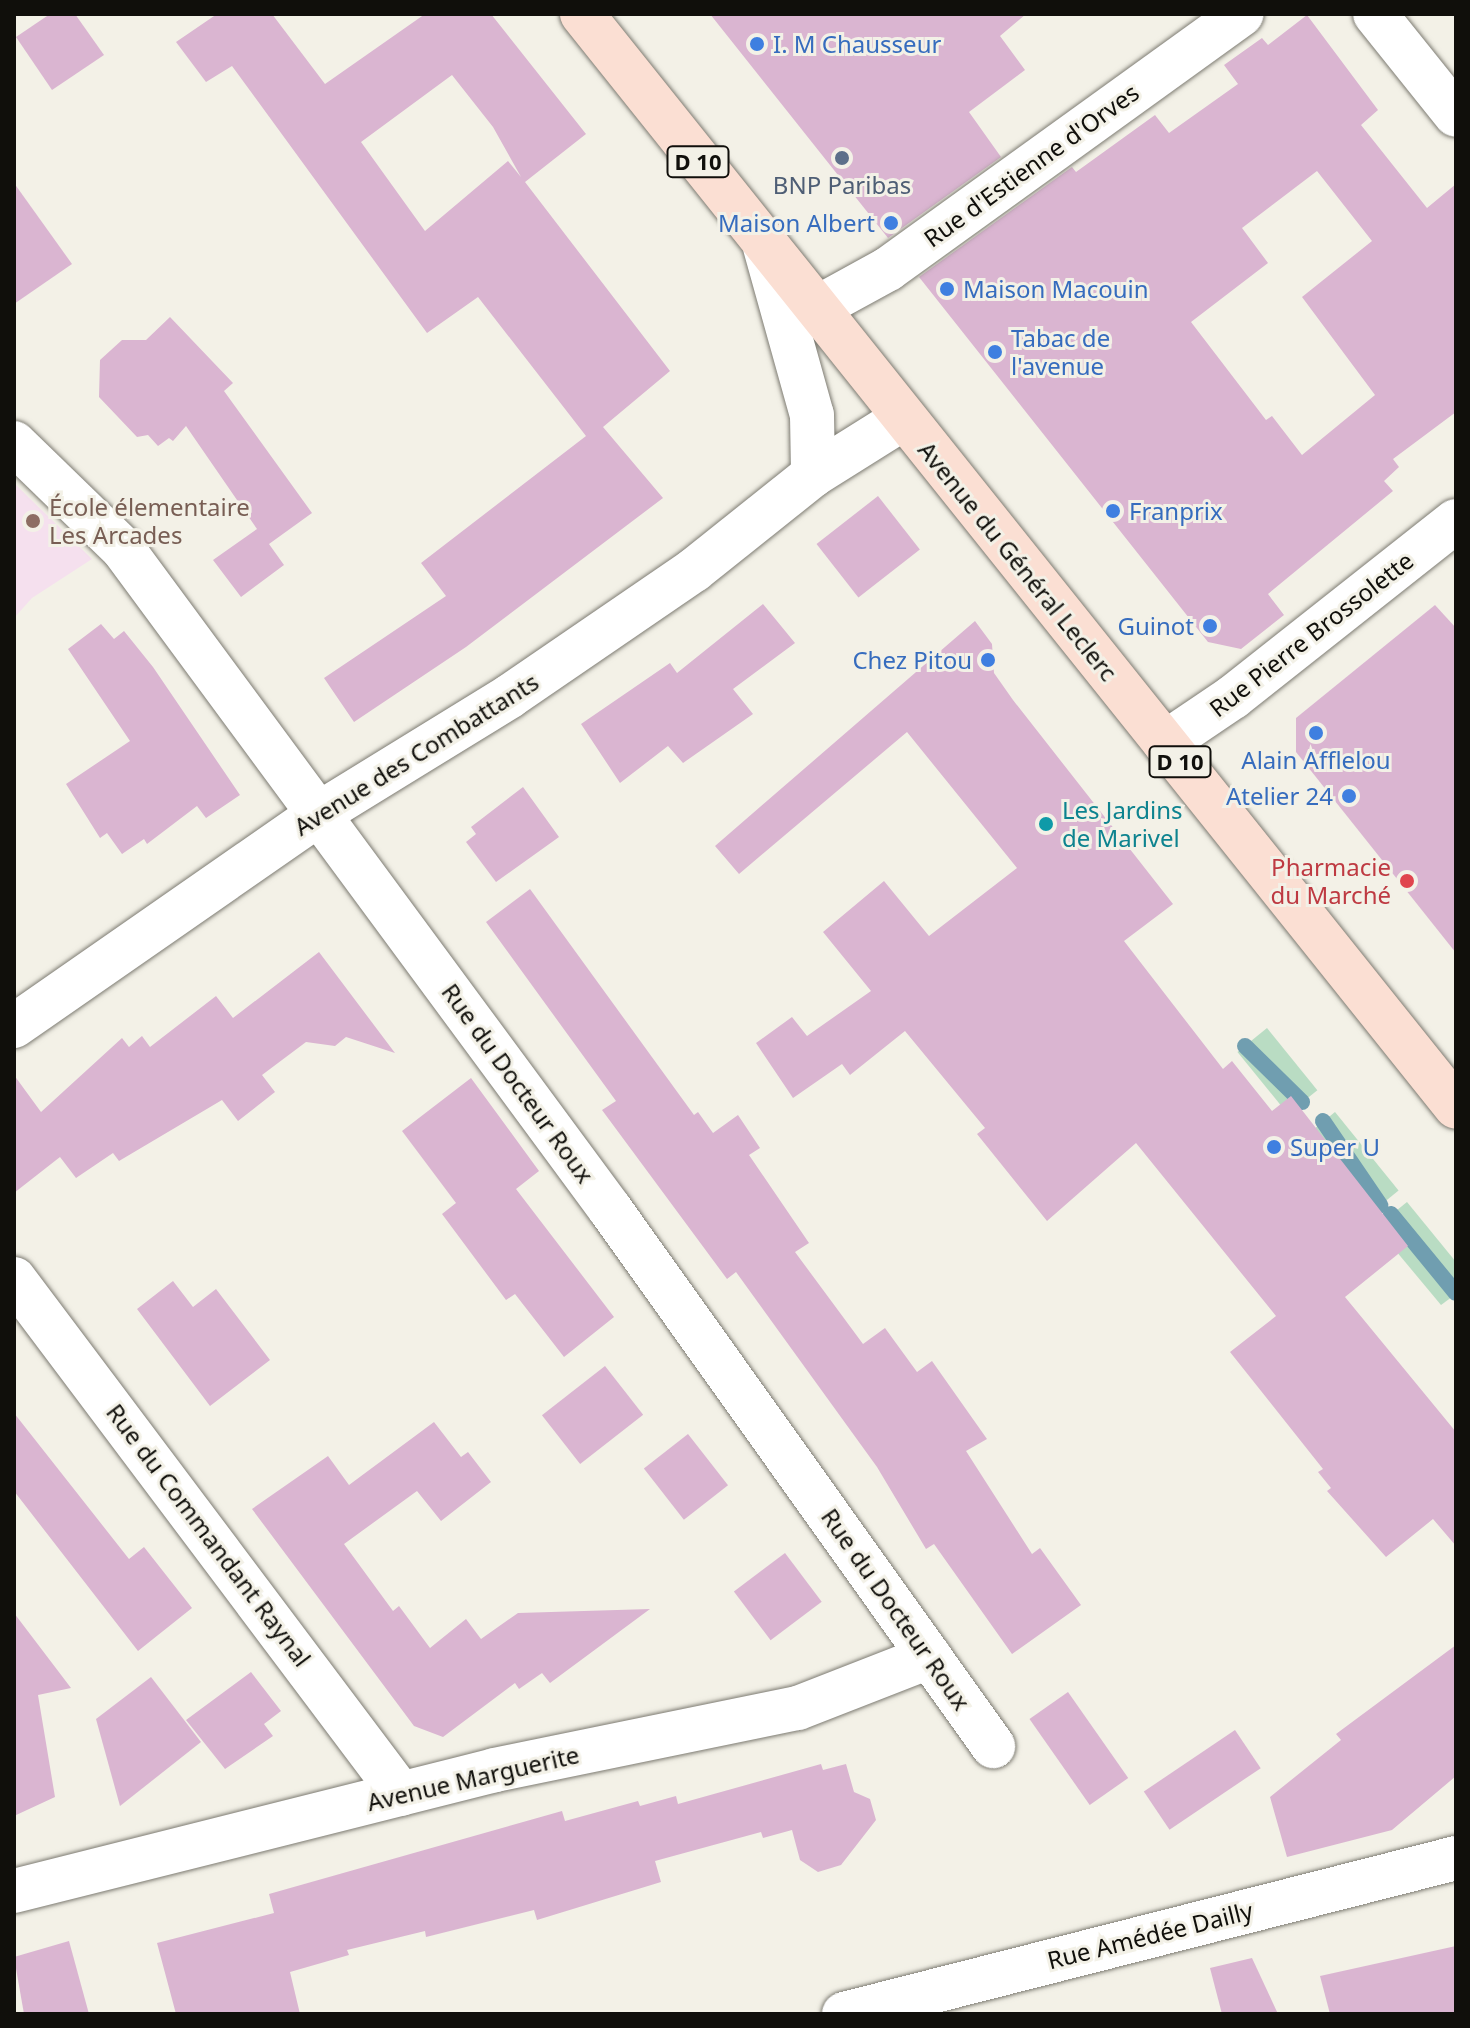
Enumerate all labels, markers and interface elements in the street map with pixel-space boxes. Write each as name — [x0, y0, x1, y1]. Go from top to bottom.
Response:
place label: I. M Chausseur — [773, 30, 941, 58]
marker: I. M Chausseur — [748, 35, 766, 53]
street label: Rue d'Estienne d'Orves — [918, 77, 1144, 253]
road number: D 10 — [666, 144, 730, 180]
marker: BNP Paribas — [833, 149, 851, 167]
place label: BNP Paribas — [773, 171, 911, 199]
place label: Maison Albert — [718, 209, 875, 237]
marker: Maison Albert — [882, 214, 900, 232]
place label: Maison Macouin — [963, 275, 1149, 303]
marker: Maison Macouin — [938, 280, 956, 298]
place label: Tabac de l'avenue — [1011, 324, 1110, 380]
marker: Tabac de l'avenue — [986, 343, 1004, 361]
street label: Avenue du Général Leclerc — [913, 436, 1123, 686]
place label: École élementaire Les Arcades — [49, 493, 250, 549]
place label: Franprix — [1129, 497, 1223, 525]
marker: Franprix — [1104, 502, 1122, 520]
marker: École élementaire Les Arcades — [24, 512, 42, 530]
street label: Rue Pierre Brossolette — [1203, 546, 1419, 722]
place label: Guinot — [1117, 612, 1194, 640]
marker: Guinot — [1201, 617, 1219, 635]
place label: Chez Pitou — [852, 646, 972, 674]
marker: Chez Pitou — [979, 651, 997, 669]
street label: Avenue des Combattants — [289, 667, 543, 841]
marker: Alain Afflelou — [1307, 724, 1325, 742]
road number: D 10 — [1148, 744, 1212, 780]
place label: Alain Afflelou — [1241, 746, 1391, 774]
place label: Atelier 24 — [1226, 782, 1333, 810]
marker: Atelier 24 — [1340, 787, 1358, 805]
place label: Les Jardins de Marivel — [1062, 796, 1183, 852]
marker: Les Jardins de Marivel — [1037, 815, 1055, 833]
place label: Pharmacie du Marché — [1271, 853, 1391, 909]
marker: Pharmacie du Marché — [1398, 872, 1416, 890]
street label: Rue du Docteur Roux — [436, 978, 600, 1188]
place label: Super U — [1290, 1133, 1380, 1161]
marker: Super U — [1265, 1138, 1283, 1156]
street label: Rue du Commandant Raynal — [101, 1398, 317, 1672]
street label: Rue du Docteur Roux — [816, 1503, 976, 1715]
street label: Avenue Marguerite — [364, 1740, 582, 1816]
street label: Rue Amédée Dailly — [1044, 1896, 1256, 1974]

